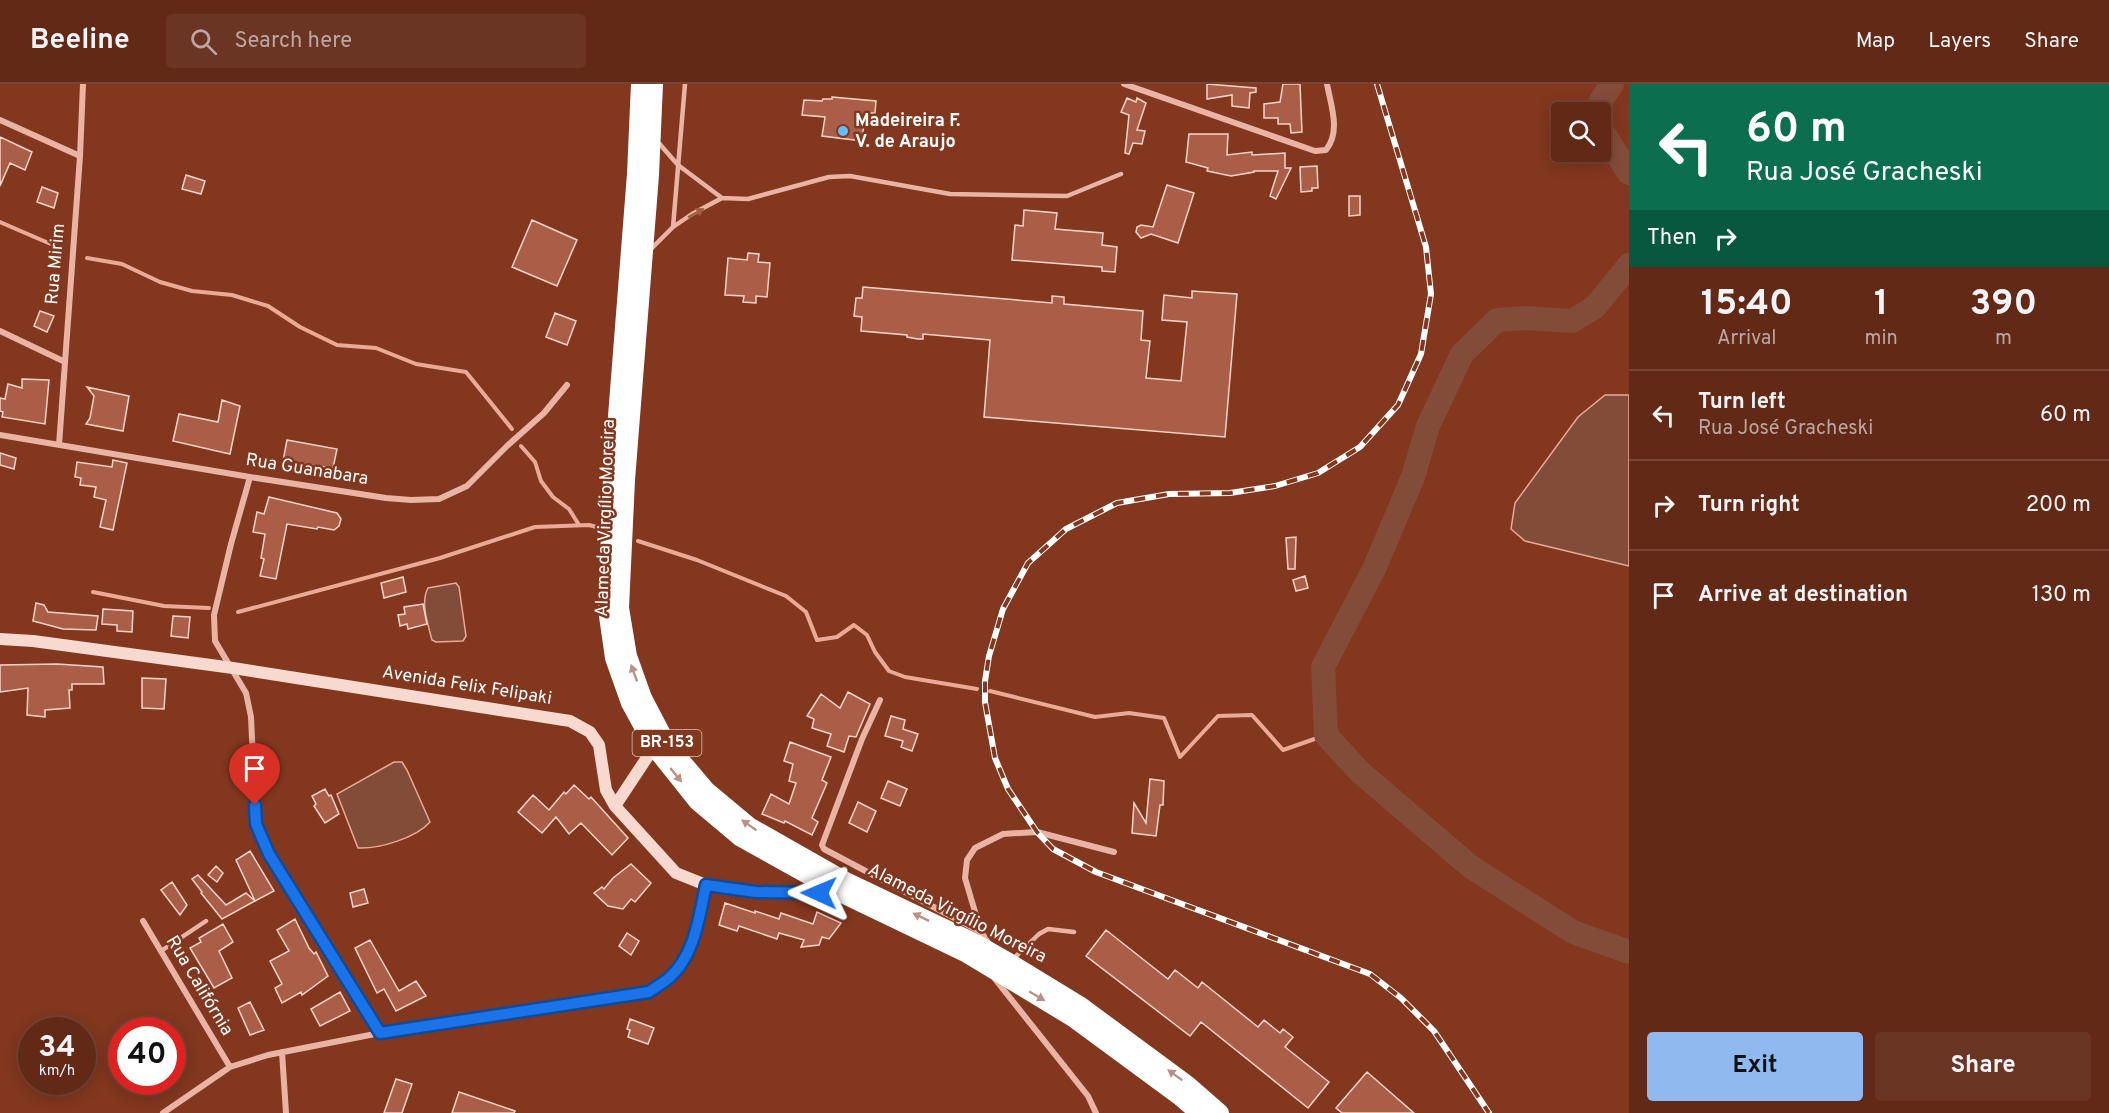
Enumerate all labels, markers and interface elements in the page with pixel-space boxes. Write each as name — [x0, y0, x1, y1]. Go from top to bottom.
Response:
search box — [166, 14, 586, 68]
text: Beeline — [30, 23, 130, 59]
icon: search — [187, 25, 220, 58]
text: Search here — [235, 28, 352, 55]
text: Map — [1856, 28, 1895, 55]
text: Layers — [1928, 28, 1991, 55]
text: Share — [2024, 28, 2079, 55]
map controls — [1551, 102, 1611, 162]
button: search — [1551, 102, 1611, 162]
text: 60 m — [1746, 104, 1847, 157]
icon: left — [1647, 108, 1725, 186]
place label: Madeireira F. V. de Araujo — [855, 110, 960, 154]
marker: Madeireira F. V. de Araujo — [836, 124, 850, 138]
text: Rua José Gracheski — [1746, 156, 1983, 190]
one-way arrow — [688, 208, 705, 218]
street label: Rua Mirim — [41, 222, 71, 306]
icon: right — [1709, 222, 1742, 255]
text: Then — [1647, 225, 1697, 252]
text: 15:40 — [1701, 282, 1793, 328]
text: 1 — [1874, 282, 1888, 328]
text: 390 — [1970, 282, 2037, 328]
text: Arrival — [1717, 326, 1777, 352]
text: min — [1865, 326, 1898, 352]
text: m — [1995, 326, 2012, 352]
text: Turn left — [1698, 389, 1786, 416]
icon: left — [1647, 399, 1680, 432]
text: 60 m — [2040, 402, 2091, 429]
text: Rua José Gracheski — [1698, 416, 1873, 442]
street label: Alameda Virgílio Moreira — [591, 419, 621, 617]
street label: Rua Guanabara — [244, 449, 370, 491]
icon: right — [1647, 489, 1680, 522]
text: Turn right — [1698, 492, 1800, 519]
text: 200 m — [2026, 492, 2091, 519]
icon: arrive — [1647, 579, 1680, 612]
text: Arrive at destination — [1698, 582, 1908, 609]
text: 130 m — [2032, 582, 2091, 609]
street label: Avenida Felix Felipaki — [380, 661, 554, 711]
one-way arrow — [628, 664, 638, 682]
road number: BR-153 — [632, 730, 702, 756]
pin — [229, 743, 280, 805]
icon: arrive — [238, 752, 271, 785]
one-way arrow — [670, 767, 683, 783]
one-way arrow — [742, 820, 757, 832]
street label: Alameda Virgílio Moreira — [864, 859, 1050, 969]
position arrow — [787, 861, 851, 925]
one-way arrow — [913, 912, 930, 922]
street label: Rua Califórnia — [160, 932, 238, 1040]
one-way arrow — [1029, 991, 1046, 1001]
speed limit sign: 40 — [108, 1017, 186, 1095]
text: 34 — [38, 1030, 76, 1067]
button: Exit — [1647, 1032, 1863, 1101]
button: Share — [1875, 1032, 2091, 1101]
text: km/h — [39, 1062, 75, 1081]
one-way arrow — [1167, 1069, 1183, 1082]

